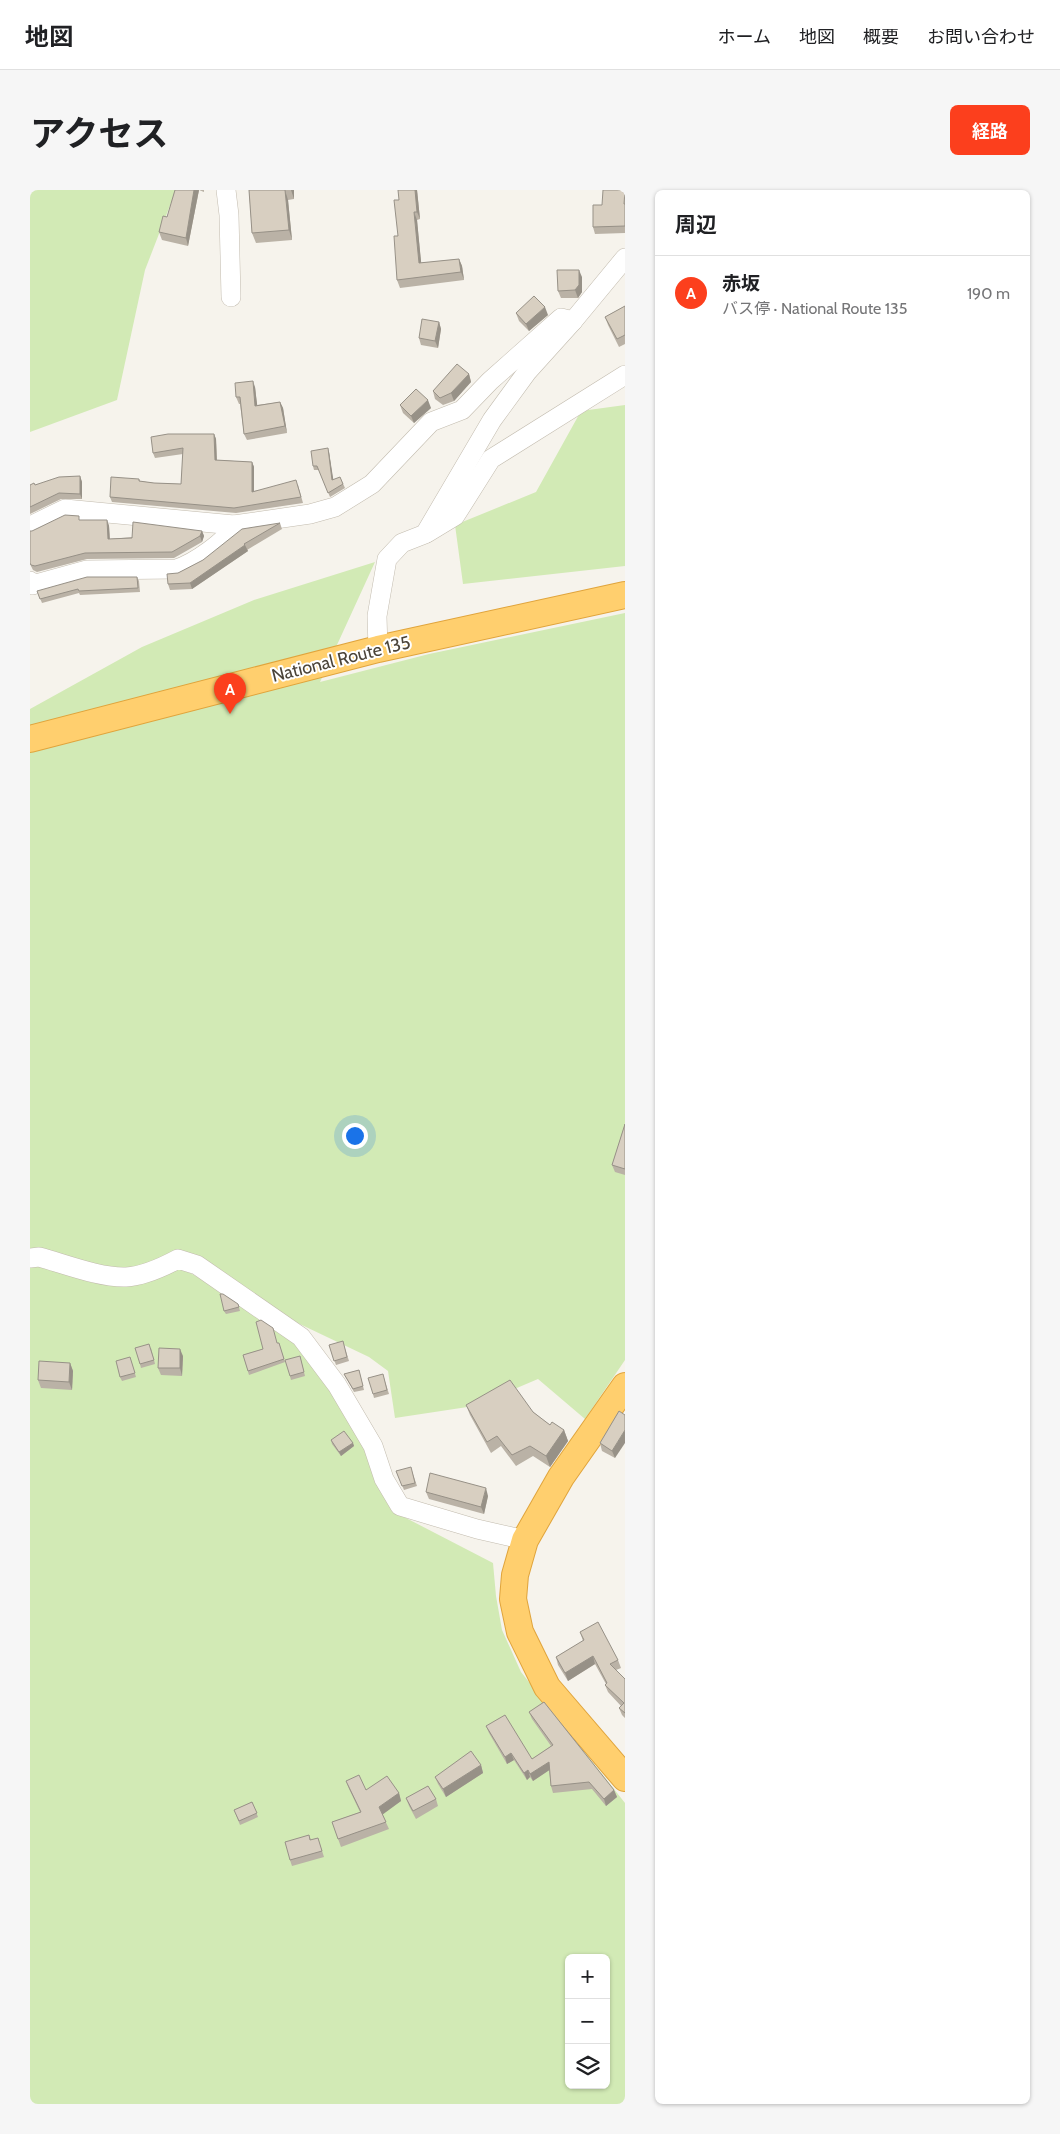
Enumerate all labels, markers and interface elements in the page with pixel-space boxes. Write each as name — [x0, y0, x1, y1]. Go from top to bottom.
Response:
text: 地図 — [25, 22, 73, 51]
text: ホーム — [718, 26, 771, 48]
text: 地図 — [799, 26, 835, 48]
text: 概要 — [863, 26, 899, 48]
text: お問い合わせ — [927, 26, 1035, 48]
button: 経路 — [950, 105, 1030, 155]
text: アクセス — [30, 112, 168, 155]
text: 周辺 — [675, 212, 717, 237]
text: 赤坂 — [722, 272, 760, 295]
text: A — [686, 284, 696, 303]
text: 190 m — [967, 284, 1010, 303]
text: バス停 · National Route 135 — [722, 299, 907, 318]
street label: National Route 135 — [269, 631, 413, 687]
pin: A — [214, 673, 246, 714]
your location — [342, 1123, 368, 1149]
map controls — [565, 1954, 610, 2089]
button: + — [565, 1954, 610, 1999]
button: − — [565, 1999, 610, 2044]
button: layers — [565, 2044, 610, 2089]

